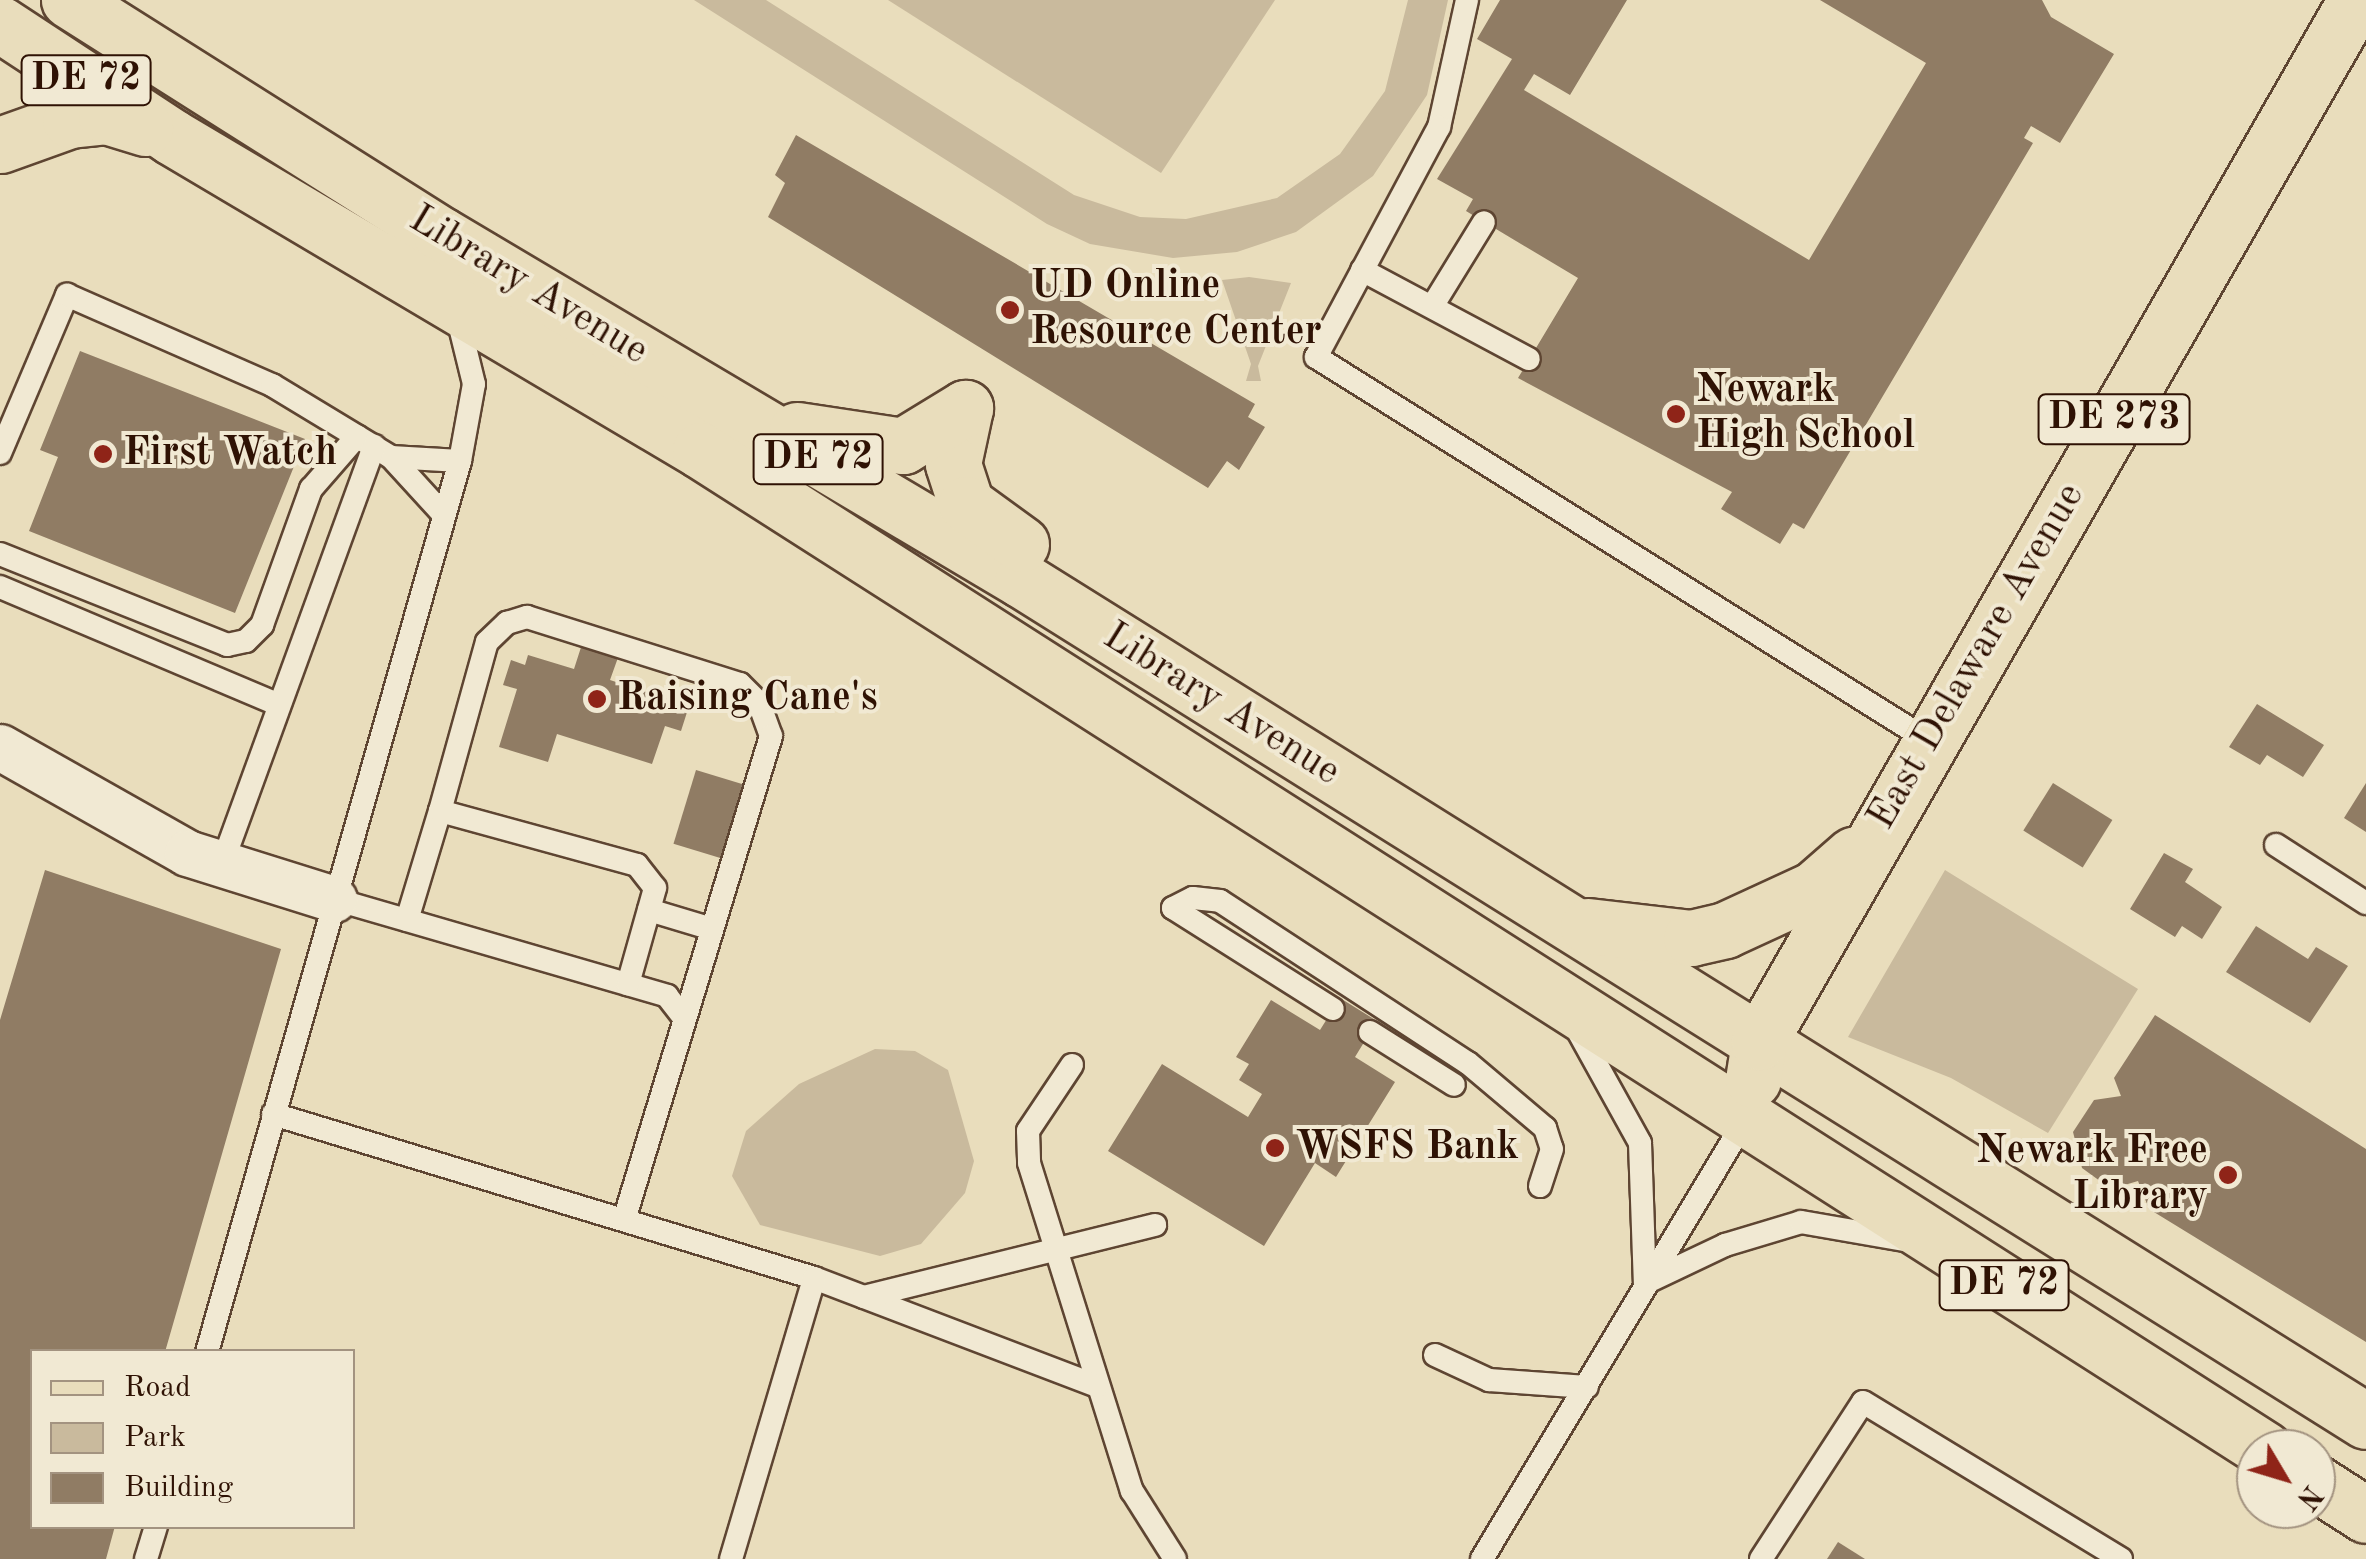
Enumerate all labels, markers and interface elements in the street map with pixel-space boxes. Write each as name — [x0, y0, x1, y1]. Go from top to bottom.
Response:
road number: DE 72 — [18, 47, 154, 113]
street label: Library Avenue — [400, 196, 656, 376]
place label: UD Online Resource Center — [1030, 263, 1322, 357]
marker: UD Online Resource Center — [999, 299, 1021, 321]
place label: Newark High School — [1696, 367, 1915, 461]
road number: DE 273 — [2036, 386, 2192, 452]
marker: Newark High School — [1665, 403, 1687, 425]
road number: DE 72 — [750, 426, 886, 492]
place label: First Watch — [123, 430, 337, 478]
marker: First Watch — [92, 443, 114, 465]
street label: East Delaware Avenue — [1858, 475, 2096, 839]
street label: Library Avenue — [1094, 613, 1348, 797]
place label: Raising Cane's — [617, 675, 878, 723]
marker: Raising Cane's — [586, 688, 608, 710]
place label: WSFS Bank — [1295, 1124, 1519, 1172]
place label: Newark Free Library — [1976, 1128, 2208, 1222]
marker: WSFS Bank — [1264, 1137, 1286, 1159]
marker: Newark Free Library — [2217, 1164, 2239, 1186]
road number: DE 72 — [1936, 1252, 2072, 1318]
legend — [30, 1349, 355, 1529]
text: Road — [124, 1373, 191, 1403]
text: Park — [124, 1423, 186, 1453]
north arrow — [2236, 1429, 2336, 1529]
text: Building — [124, 1473, 233, 1503]
text: N — [2290, 1479, 2326, 1513]

